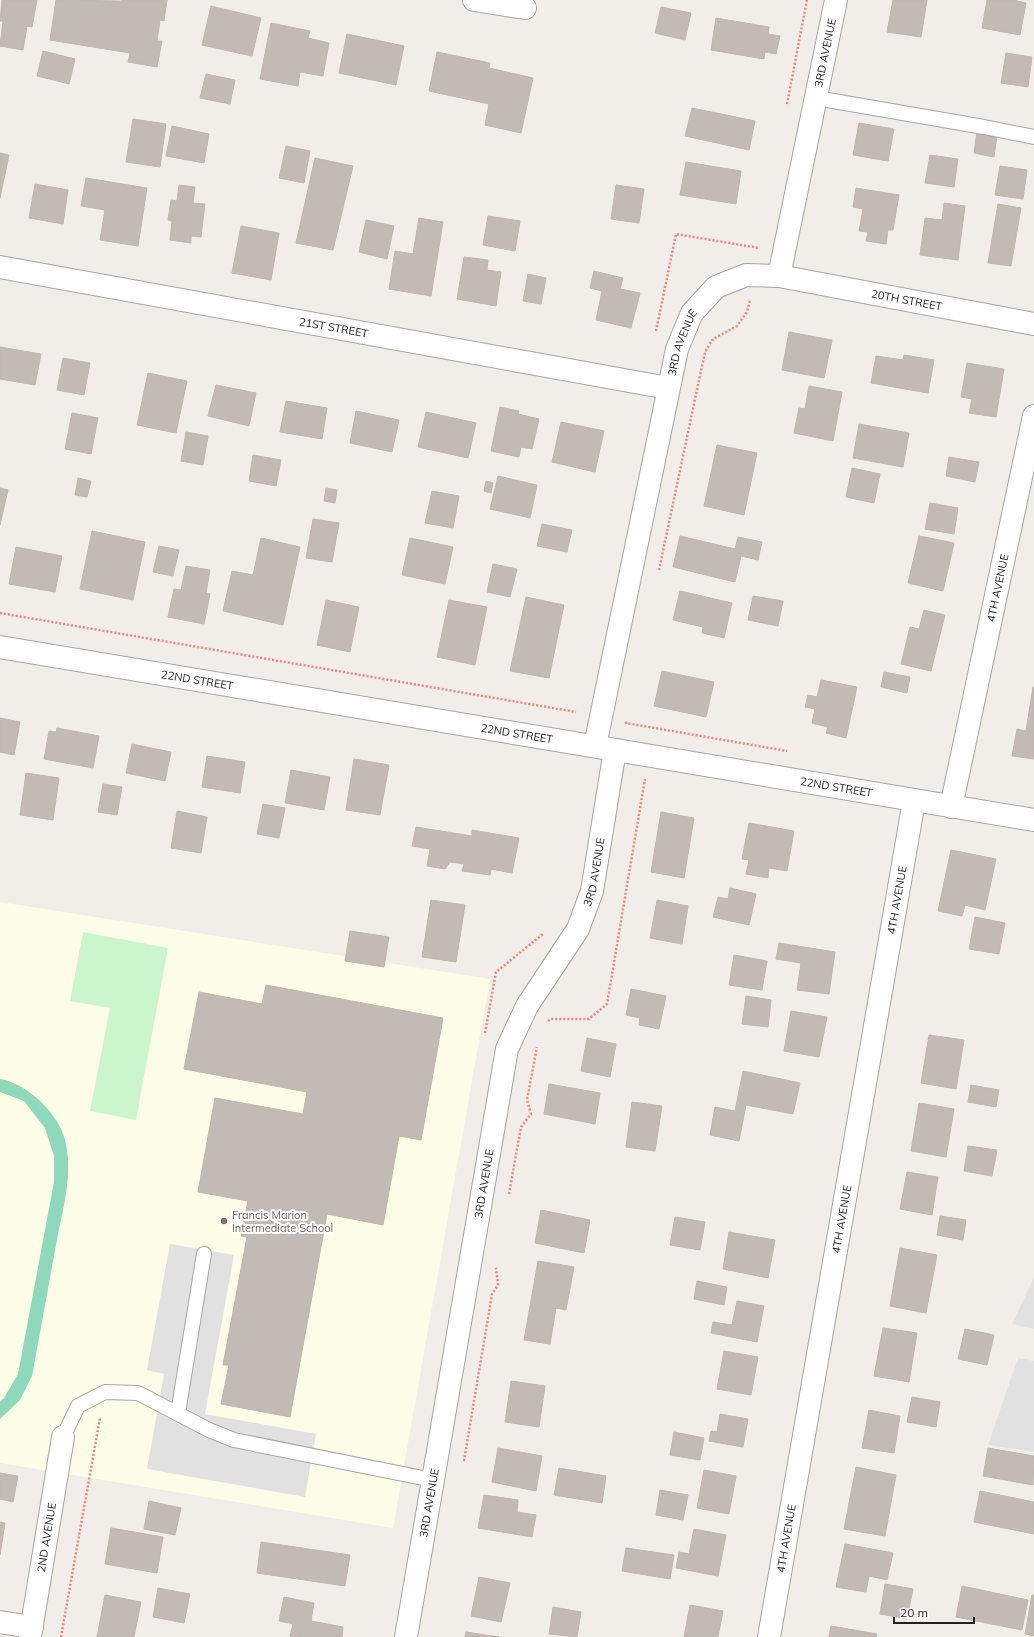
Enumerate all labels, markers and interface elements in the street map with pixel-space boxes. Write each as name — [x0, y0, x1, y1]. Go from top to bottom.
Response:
street label: 3RD AVENUE — [811, 17, 839, 88]
street label: 20TH STREET — [870, 287, 944, 314]
street label: 3RD AVENUE — [665, 306, 699, 377]
street label: 21ST STREET — [298, 314, 370, 341]
street label: 4TH AVENUE — [984, 553, 1012, 623]
street label: 22ND STREET — [160, 667, 235, 693]
street label: 22ND STREET — [480, 721, 554, 746]
street label: 22ND STREET — [799, 774, 874, 800]
street label: 3RD AVENUE — [580, 837, 608, 908]
street label: 4TH AVENUE — [884, 865, 910, 935]
street label: 3RD AVENUE — [471, 1148, 497, 1219]
street label: 4TH AVENUE — [829, 1184, 854, 1254]
place label: Francis Marion Intermediate School — [232, 1208, 333, 1235]
marker: Francis Marion Intermediate School — [219, 1216, 229, 1226]
street label: 3RD AVENUE — [416, 1467, 442, 1538]
street label: 2ND AVENUE — [34, 1502, 59, 1573]
street label: 4TH AVENUE — [773, 1503, 799, 1574]
scale bar — [894, 1599, 974, 1625]
text: 20 m — [900, 1605, 928, 1620]

